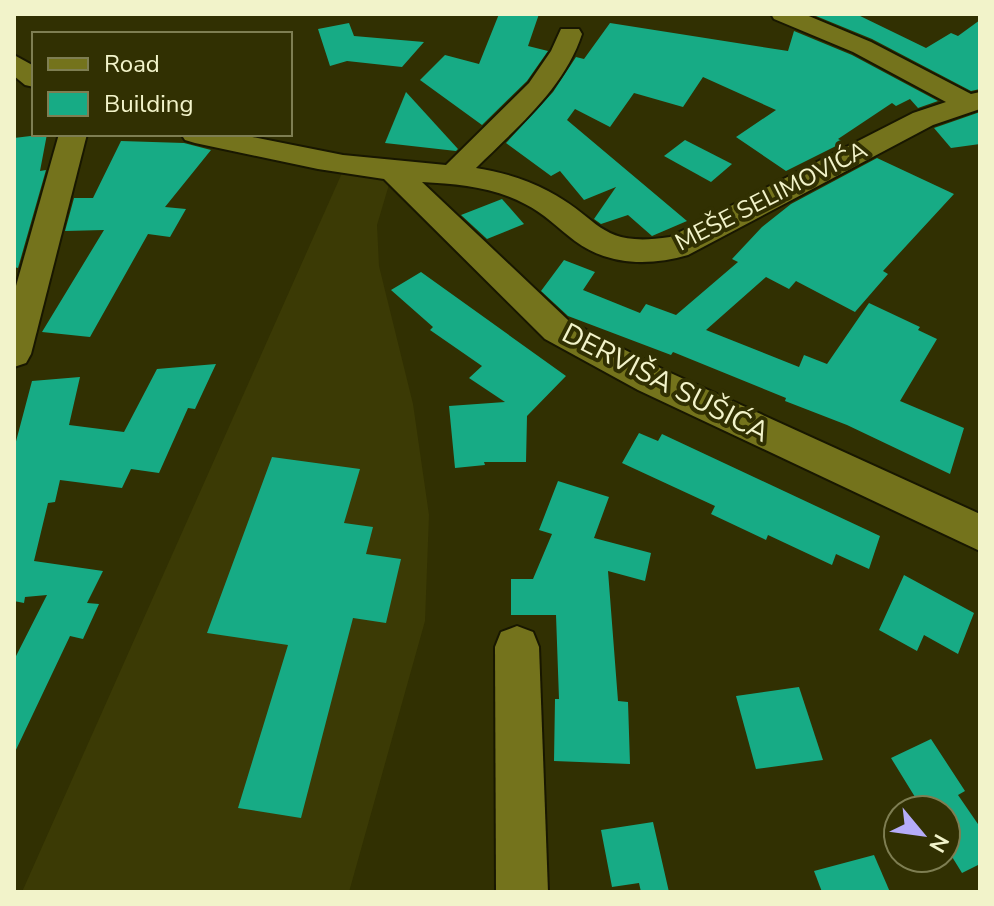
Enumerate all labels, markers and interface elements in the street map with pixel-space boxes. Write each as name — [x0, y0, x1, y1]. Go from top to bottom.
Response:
legend — [32, 32, 292, 136]
text: Road — [104, 48, 160, 80]
text: Building — [104, 88, 194, 120]
street label: MEŠE SELIMOVIĆA — [669, 133, 873, 258]
street label: DERVIŠA SUŠIĆA — [556, 314, 776, 451]
north arrow — [882, 794, 962, 874]
text: N — [922, 829, 956, 858]

